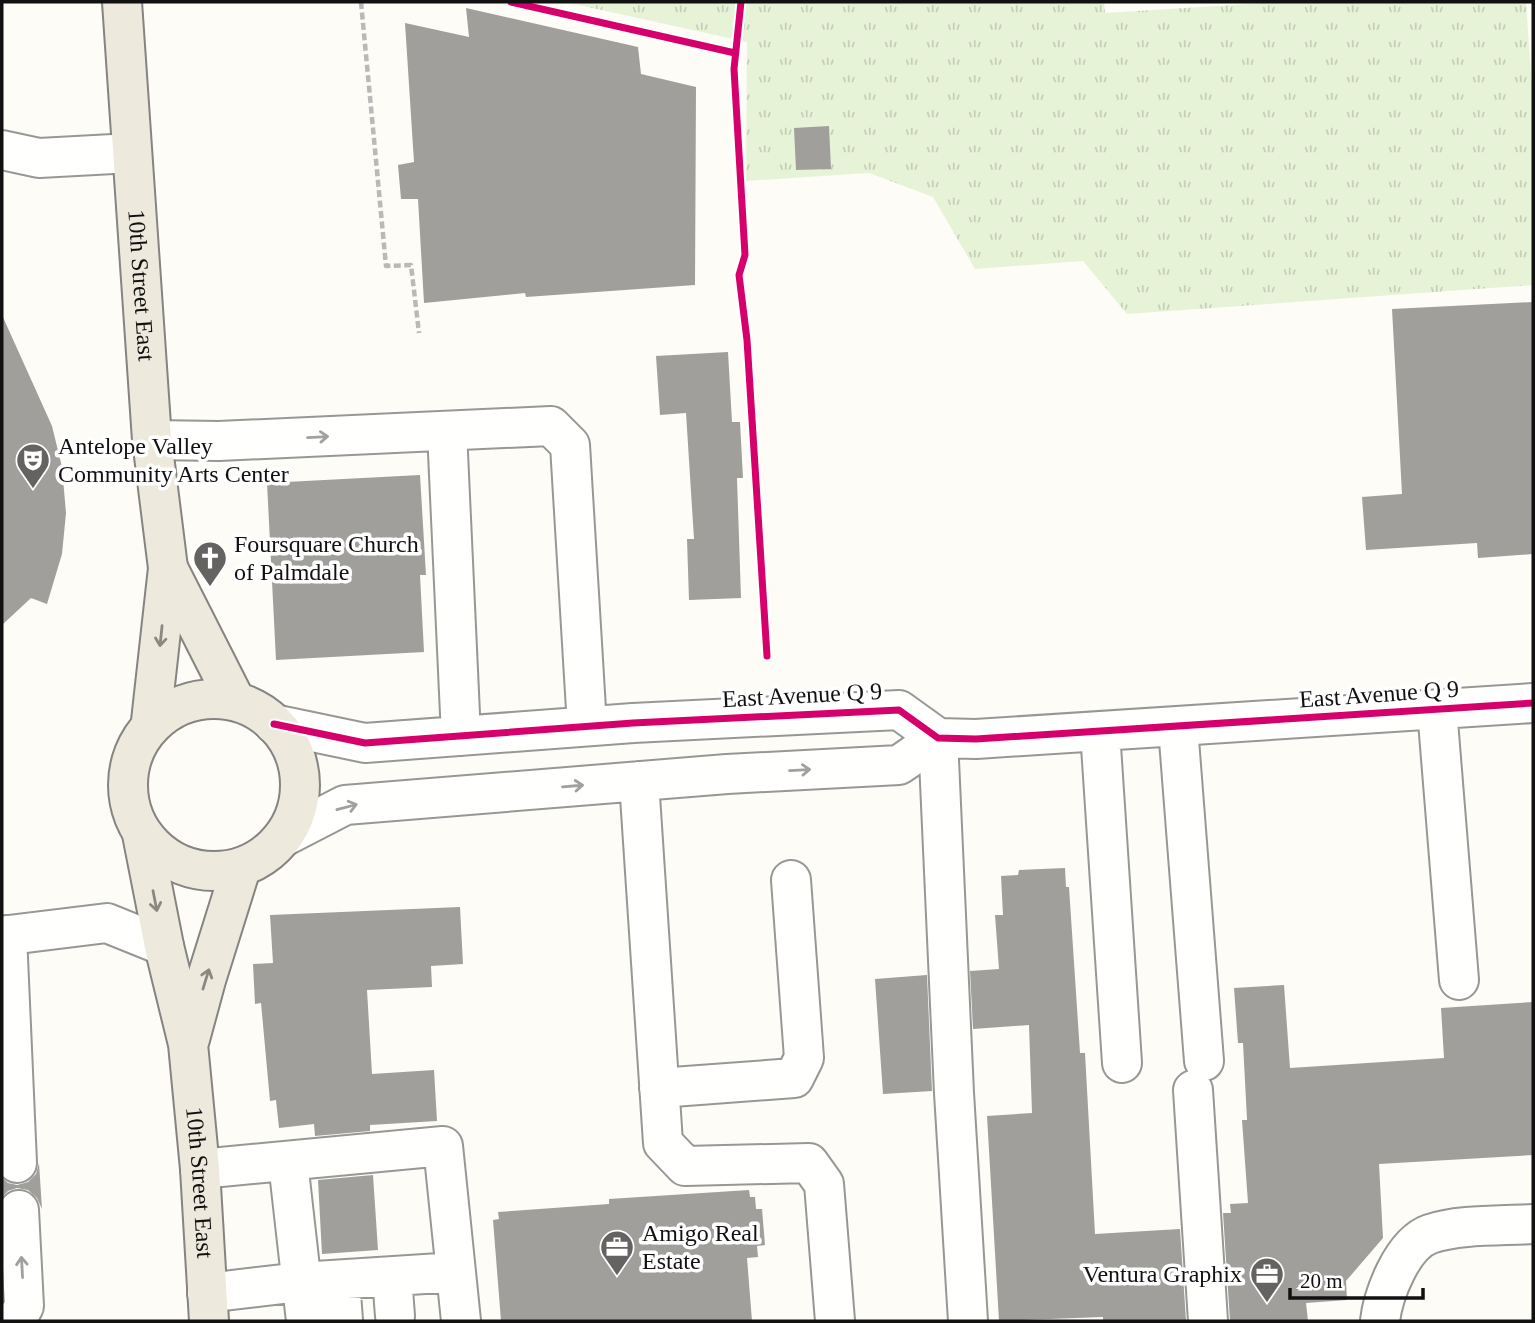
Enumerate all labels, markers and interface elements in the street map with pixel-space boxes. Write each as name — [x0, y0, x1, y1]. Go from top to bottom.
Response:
street label: 10th Street East — [123, 209, 160, 362]
one-way arrow — [307, 430, 330, 443]
place label: Antelope Valley Community Arts Center — [58, 433, 289, 487]
theatre icon: Antelope Valley Community Arts Center — [14, 441, 52, 490]
place label: Foursquare Church of Palmdale — [234, 531, 419, 585]
church icon: Foursquare Church of Palmdale — [191, 539, 229, 588]
one-way arrow — [154, 624, 167, 646]
street label: East Avenue Q 9 — [1298, 675, 1460, 713]
street label: East Avenue Q 9 — [721, 678, 883, 712]
one-way arrow — [788, 763, 810, 776]
one-way arrow — [561, 779, 583, 792]
one-way arrow — [335, 800, 357, 813]
one-way arrow — [149, 889, 163, 912]
one-way arrow — [201, 968, 214, 990]
street label: 10th Street East — [181, 1105, 218, 1259]
place label: Amigo Real Estate — [642, 1220, 759, 1274]
office icon: Amigo Real Estate — [598, 1228, 636, 1277]
one-way arrow — [15, 1255, 28, 1278]
office icon: Ventura Graphix — [1248, 1255, 1286, 1304]
scale bar — [1290, 1256, 1423, 1300]
place label: Ventura Graphix — [1083, 1261, 1242, 1287]
text: 20 m — [1300, 1269, 1343, 1293]

